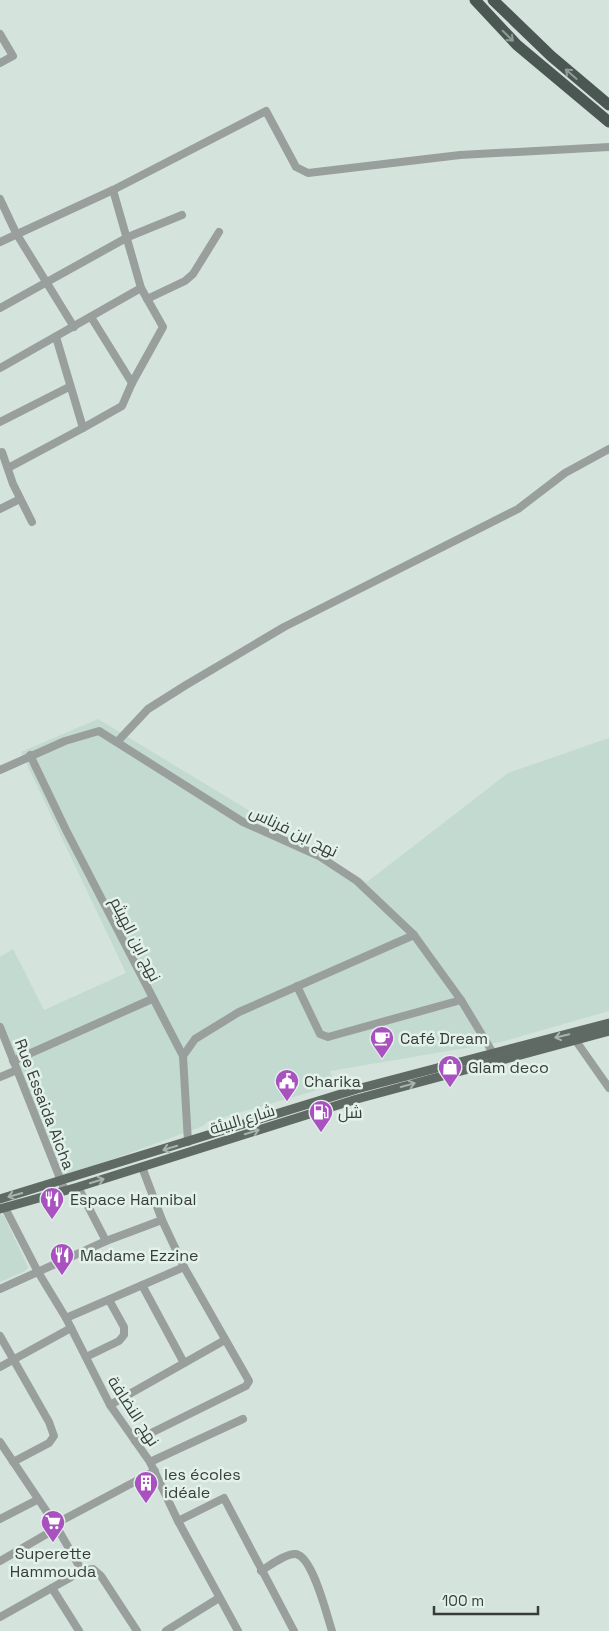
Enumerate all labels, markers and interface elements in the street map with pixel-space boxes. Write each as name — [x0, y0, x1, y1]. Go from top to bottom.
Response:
one-way arrow — [502, 29, 514, 42]
one-way arrow — [565, 68, 578, 80]
street label: نهج ابن فرناس — [246, 801, 341, 863]
street label: نهج ابن الهيثم — [104, 893, 166, 985]
cafe icon: Café Dream — [369, 1025, 395, 1059]
place label: Café Dream — [400, 1028, 488, 1049]
one-way arrow — [555, 1032, 571, 1041]
street label: Rue Essaida Aicha — [10, 1036, 79, 1173]
shop icon: Glam deco — [437, 1054, 463, 1088]
place label: Glam deco — [468, 1057, 549, 1078]
public building icon: Charika — [274, 1068, 300, 1102]
place label: Charika — [304, 1071, 361, 1092]
one-way arrow — [399, 1080, 415, 1090]
fuel station icon: شل — [308, 1099, 334, 1133]
street label: شارع البيئة — [207, 1100, 278, 1140]
place label: شل — [338, 1102, 362, 1123]
one-way arrow — [244, 1126, 260, 1136]
one-way arrow — [163, 1143, 179, 1153]
one-way arrow — [89, 1176, 105, 1185]
restaurant icon: Espace Hannibal — [39, 1186, 65, 1220]
place label: Espace Hannibal — [70, 1189, 197, 1210]
one-way arrow — [7, 1191, 23, 1200]
restaurant icon: Madame Ezzine — [49, 1242, 75, 1276]
place label: Madame Ezzine — [80, 1245, 199, 1266]
street label: نهج النضافة — [102, 1372, 164, 1451]
place label: les écoles idéale — [164, 1464, 241, 1503]
building icon: les écoles idéale — [133, 1470, 159, 1504]
supermarket icon: Superette Hammouda — [40, 1509, 66, 1543]
place label: Superette Hammouda — [10, 1543, 96, 1582]
scale bar — [434, 1584, 538, 1616]
text: 100 m — [442, 1591, 484, 1610]

